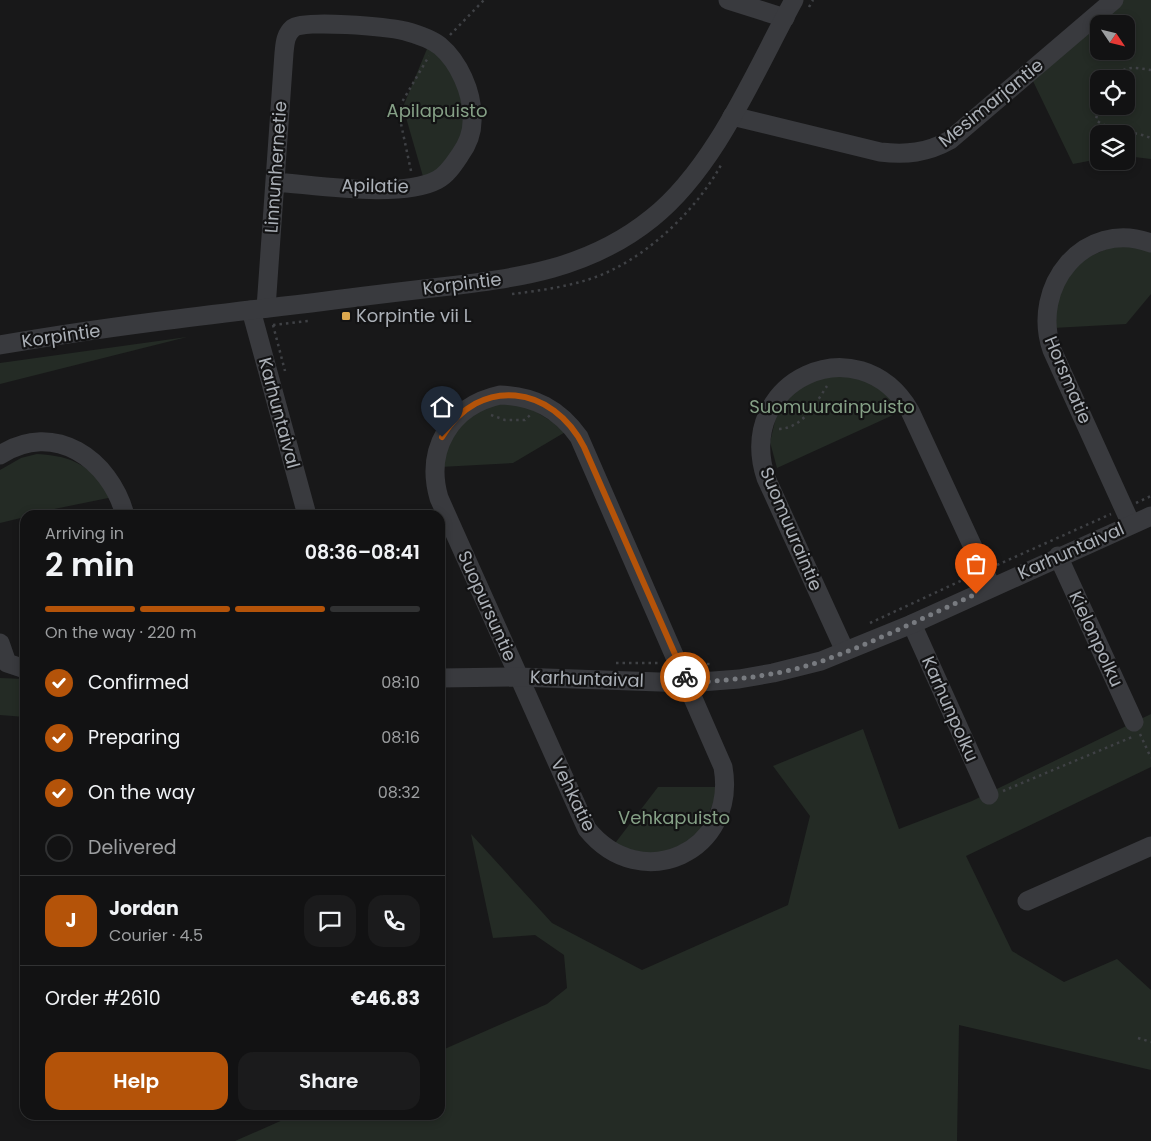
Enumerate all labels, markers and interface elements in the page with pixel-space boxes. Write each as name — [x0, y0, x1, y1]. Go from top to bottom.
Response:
north arrow — [1090, 15, 1135, 60]
map controls — [1090, 15, 1135, 170]
street label: Mesimarjantie — [933, 53, 1048, 153]
button: locate — [1090, 70, 1135, 115]
park label: Apilapuisto — [387, 98, 487, 123]
street label: Linnunhernetie — [258, 100, 293, 234]
button: layers — [1090, 125, 1135, 170]
street label: Apilatie — [341, 172, 409, 199]
street label: Korpintie — [421, 266, 503, 301]
place label: Korpintie vii L — [356, 303, 472, 328]
marker: Korpintie vii L — [340, 310, 352, 322]
street label: Korpintie — [20, 318, 102, 353]
street label: Horsmatie — [1039, 332, 1098, 427]
street label: Karhuntaival — [253, 355, 306, 471]
pin — [421, 386, 463, 437]
icon: home — [428, 393, 456, 421]
park label: Suomuurainpuisto — [749, 394, 915, 419]
street label: Suomuuraintie — [754, 463, 829, 595]
street label: Karhuntaival — [1014, 516, 1128, 585]
text: Arriving in — [45, 522, 124, 545]
text: 08:36–08:41 — [305, 539, 420, 566]
text: 2 min — [45, 542, 135, 587]
pin — [955, 543, 997, 594]
street label: Suopursuntie — [452, 547, 523, 665]
icon: bag — [962, 550, 990, 578]
street label: Kielonpolku — [1063, 587, 1129, 691]
text: On the way · 220 m — [45, 621, 196, 644]
courier — [660, 652, 710, 702]
street label: Karhunpolku — [916, 652, 985, 766]
icon: bike — [671, 663, 699, 691]
street label: Karhuntaival — [530, 664, 644, 693]
icon: check — [45, 669, 73, 697]
text: Confirmed — [88, 669, 189, 696]
text: 08:10 — [381, 671, 420, 694]
icon: check — [45, 724, 73, 752]
text: Preparing — [88, 724, 180, 751]
text: 08:16 — [381, 726, 420, 749]
street label: Vehkatie — [545, 754, 602, 836]
icon: check — [45, 779, 73, 807]
text: On the way — [88, 779, 195, 806]
text: 08:32 — [378, 781, 420, 804]
park label: Vehkapuisto — [618, 805, 730, 830]
text: Delivered — [88, 834, 177, 861]
text: Jordan — [109, 895, 179, 922]
button: chat — [304, 895, 356, 947]
button: phone — [368, 895, 420, 947]
text: J — [66, 907, 76, 934]
text: Courier · 4.5 — [109, 924, 203, 947]
text: Order #2610 — [45, 985, 161, 1012]
text: €46.83 — [351, 985, 420, 1012]
button: Help — [45, 1052, 228, 1110]
button: Share — [238, 1052, 420, 1110]

